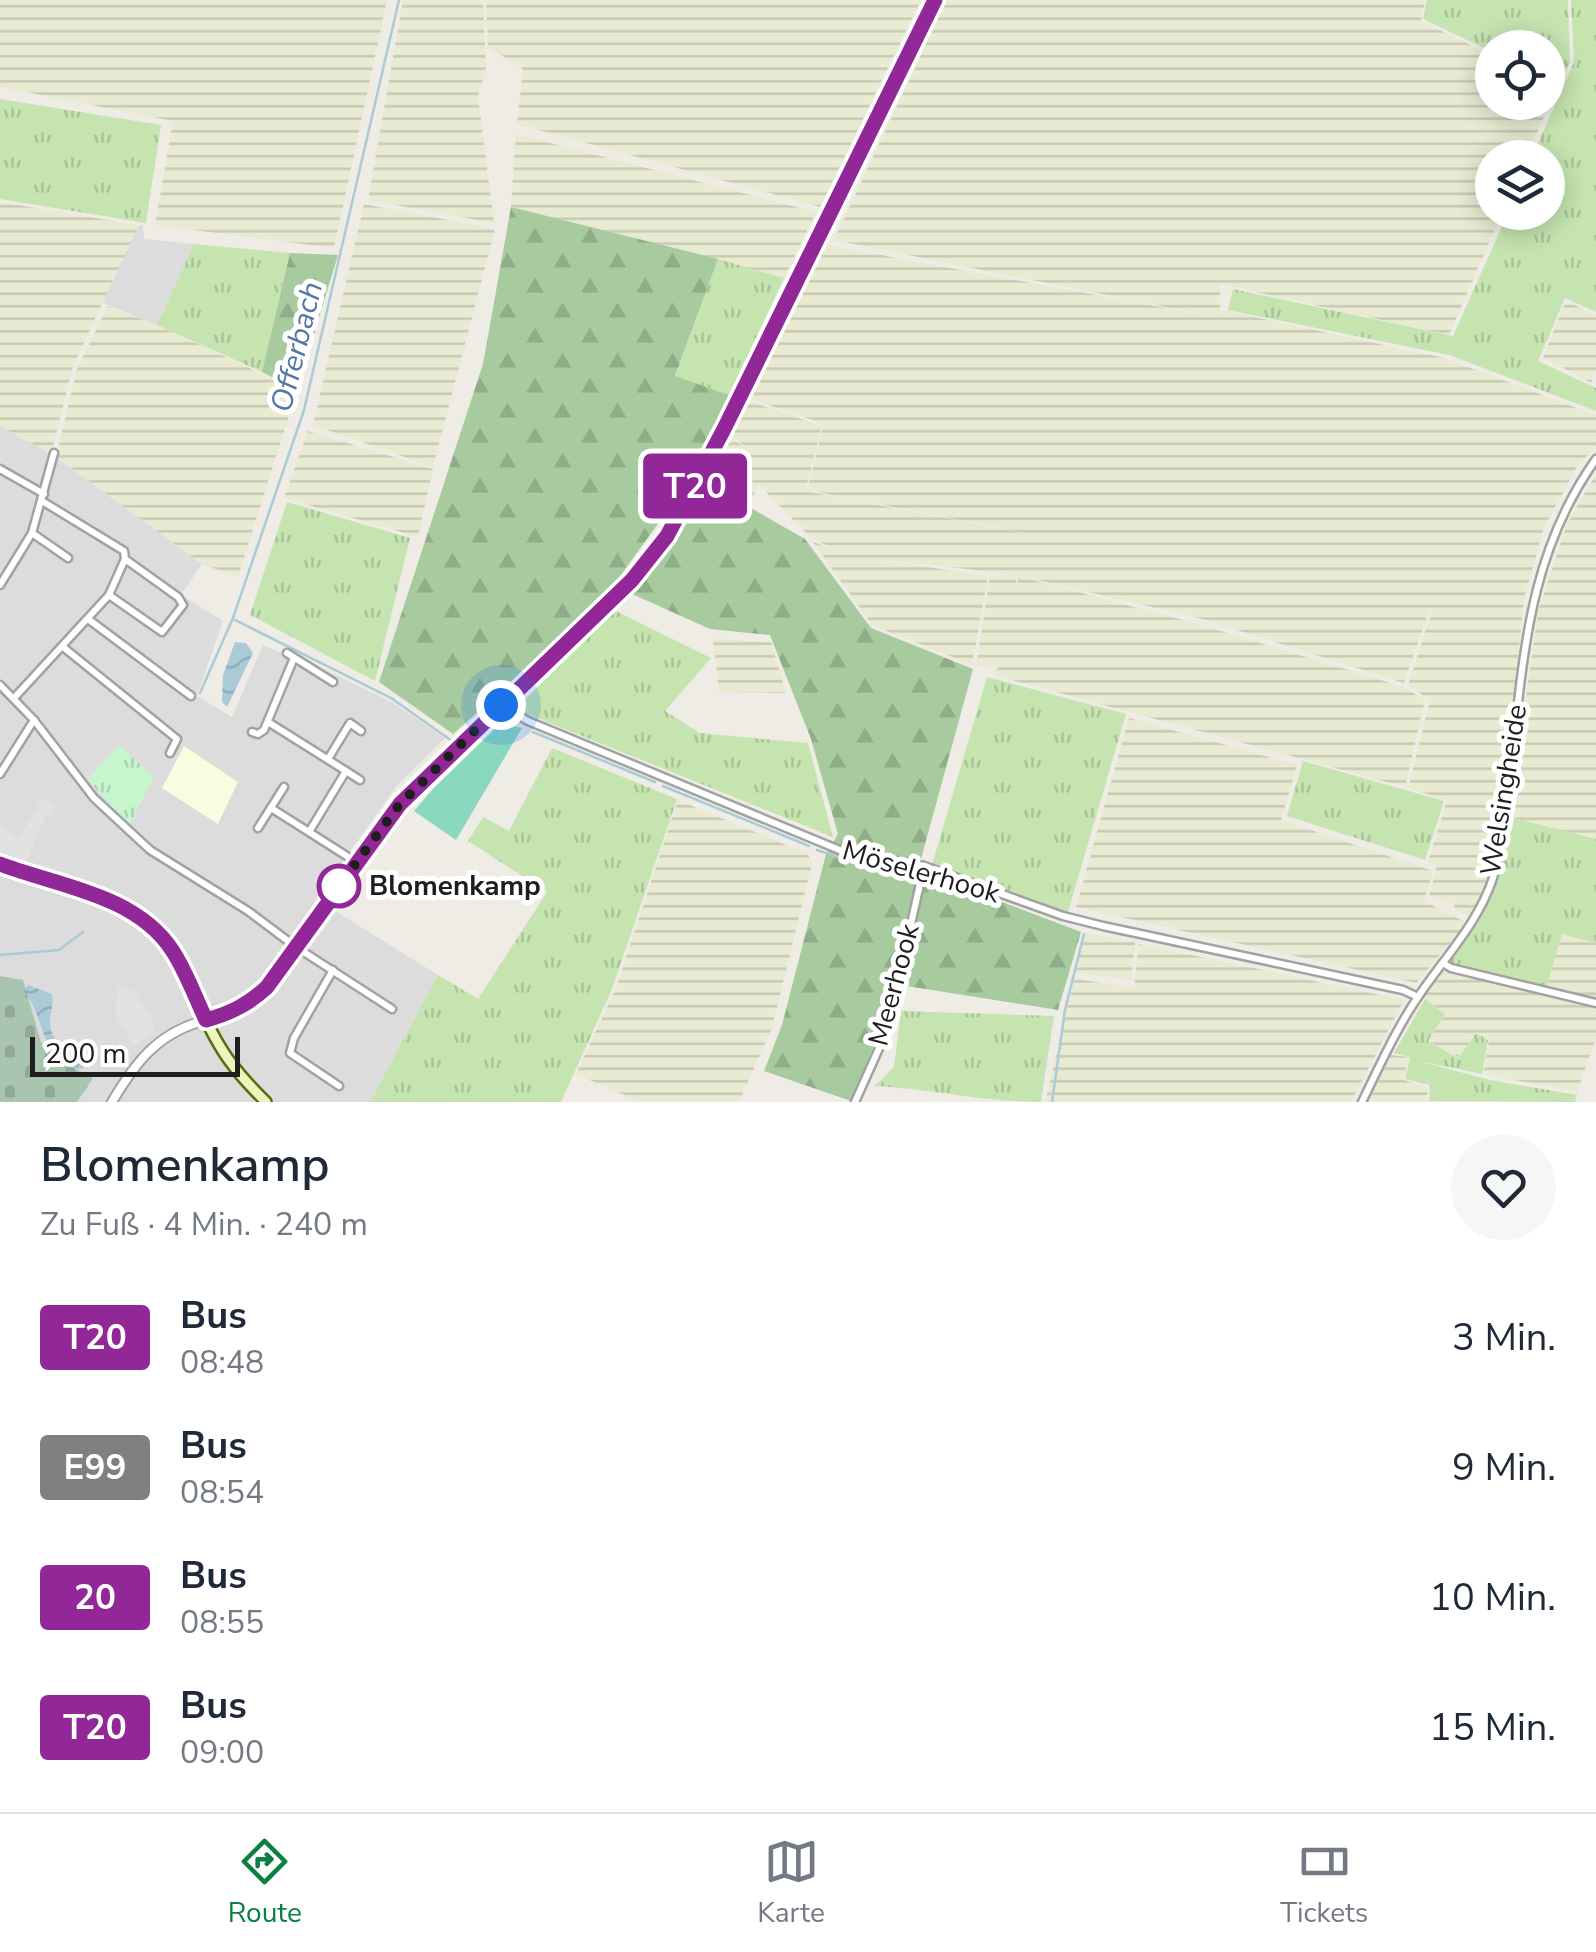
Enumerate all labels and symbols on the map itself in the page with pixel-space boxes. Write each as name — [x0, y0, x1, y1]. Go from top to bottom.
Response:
water label: Offerbach — [261, 277, 333, 417]
line badge: T20 — [638, 454, 752, 518]
your location — [476, 680, 526, 730]
street label: Welsingheide — [1472, 702, 1536, 878]
street label: Möselerhook — [838, 831, 1005, 913]
marker: Blomenkamp — [318, 865, 360, 907]
place label: Blomenkamp — [369, 867, 541, 905]
street label: Meerhook — [859, 919, 929, 1050]
scale bar — [30, 1032, 240, 1076]

